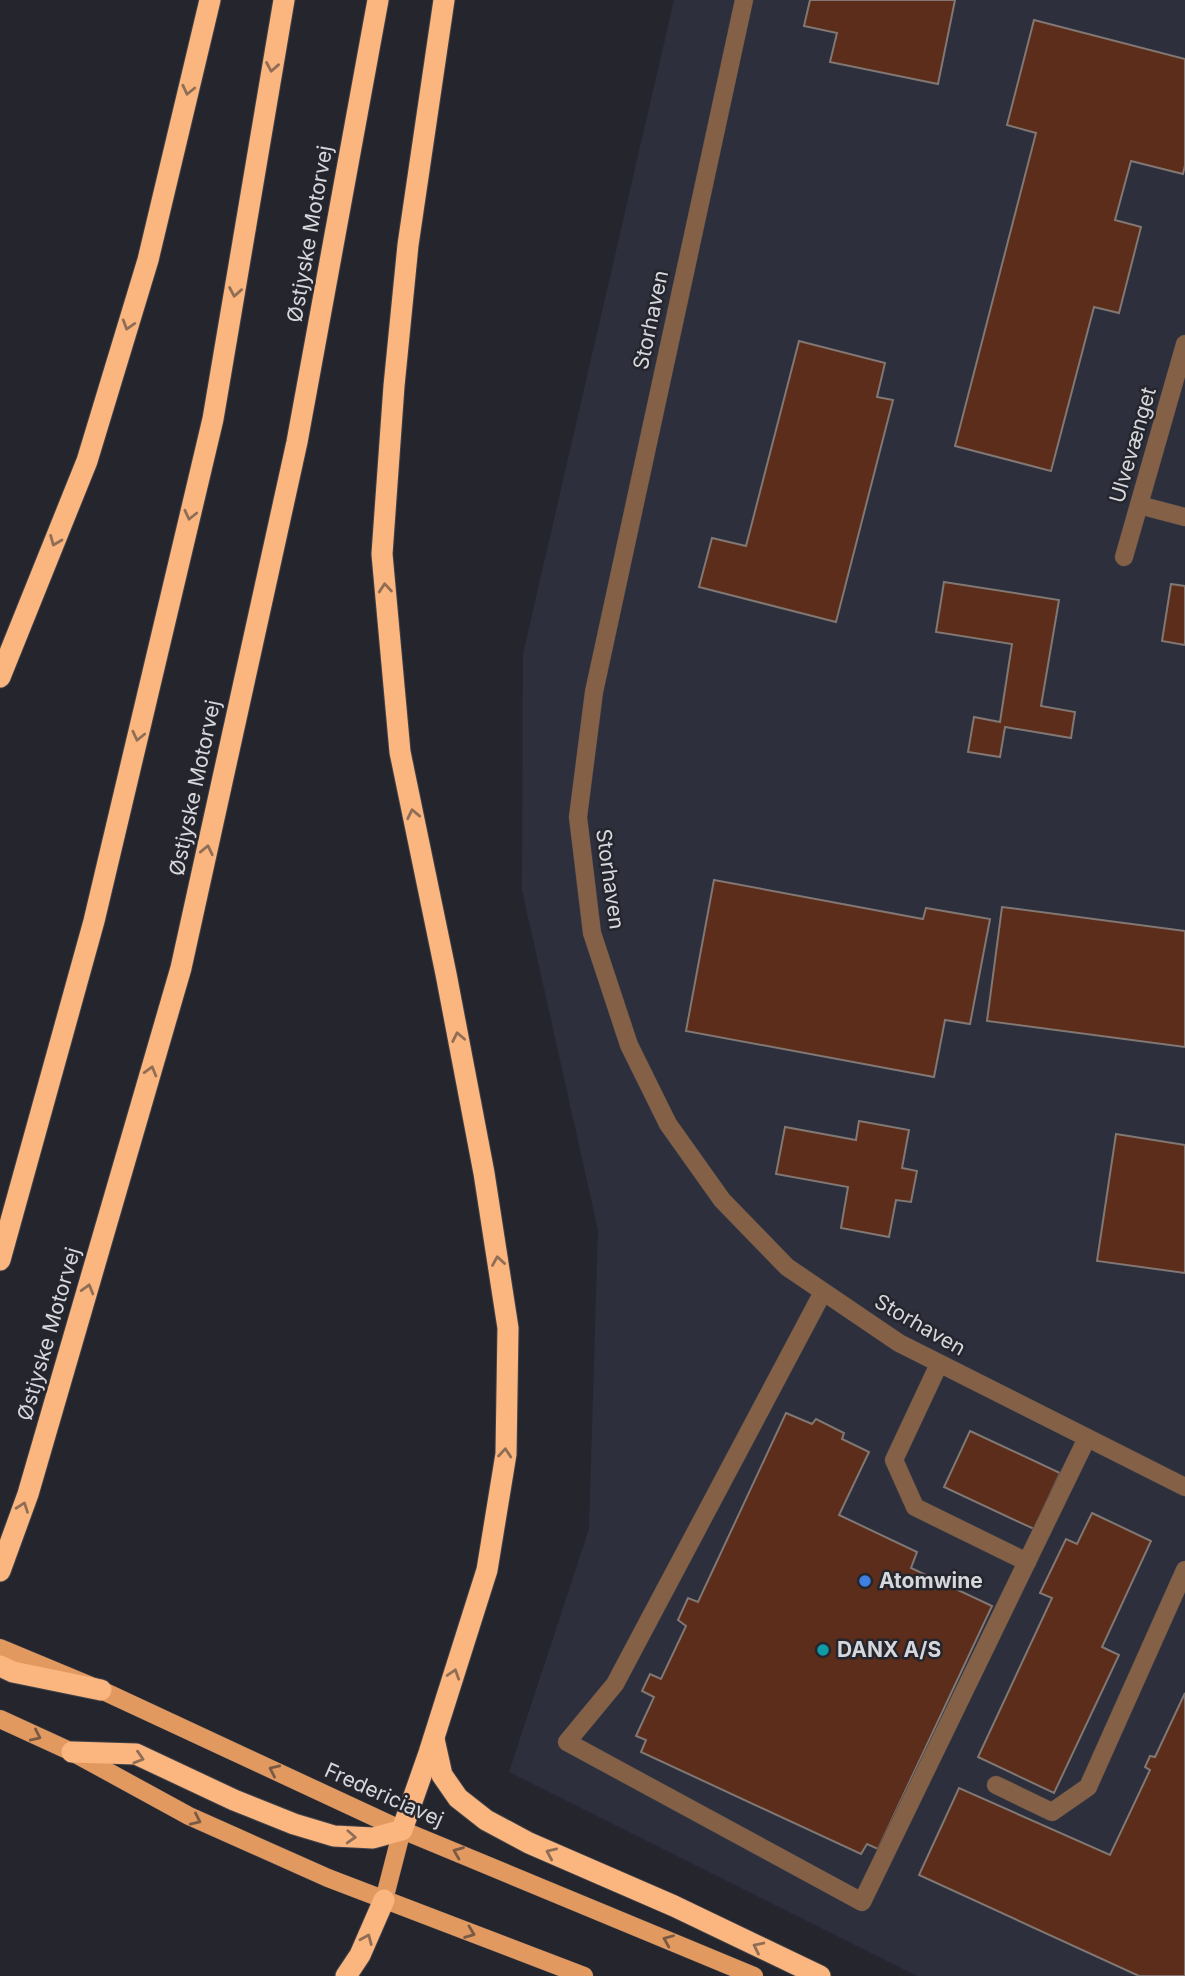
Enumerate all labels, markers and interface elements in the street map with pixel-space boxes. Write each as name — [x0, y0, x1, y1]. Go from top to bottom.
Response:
one-way arrow — [265, 61, 280, 73]
one-way arrow — [182, 84, 196, 96]
street label: Østjyske Motorvej — [282, 144, 337, 324]
street label: Storhaven — [628, 268, 673, 372]
one-way arrow — [228, 286, 243, 298]
one-way arrow — [122, 319, 137, 331]
street label: Ulvevænget — [1104, 384, 1161, 506]
one-way arrow — [184, 509, 198, 521]
one-way arrow — [50, 534, 64, 546]
one-way arrow — [378, 582, 393, 593]
street label: Østjyske Motorvej — [164, 698, 225, 878]
one-way arrow — [132, 730, 146, 742]
one-way arrow — [406, 808, 421, 820]
street label: Storhaven — [591, 827, 630, 931]
one-way arrow — [198, 844, 213, 856]
one-way arrow — [451, 1031, 466, 1043]
one-way arrow — [143, 1065, 157, 1077]
street label: Østjyske Motorvej — [12, 1244, 85, 1423]
one-way arrow — [490, 1255, 505, 1266]
one-way arrow — [79, 1283, 94, 1295]
street label: Storhaven — [870, 1289, 970, 1361]
one-way arrow — [497, 1447, 512, 1458]
one-way arrow — [15, 1502, 29, 1514]
place label: Atomwine — [879, 1568, 983, 1593]
marker: Atomwine — [857, 1573, 873, 1589]
place label: DANX A/S — [837, 1637, 941, 1662]
marker: DANX A/S — [815, 1642, 831, 1658]
one-way arrow — [446, 1668, 461, 1680]
one-way arrow — [29, 1727, 41, 1741]
one-way arrow — [132, 1749, 145, 1764]
street label: Fredericiavej — [321, 1757, 447, 1832]
one-way arrow — [269, 1765, 281, 1779]
one-way arrow — [189, 1811, 201, 1825]
one-way arrow — [345, 1829, 356, 1844]
one-way arrow — [453, 1847, 465, 1861]
one-way arrow — [546, 1847, 558, 1861]
one-way arrow — [464, 1924, 476, 1938]
one-way arrow — [359, 1934, 373, 1946]
one-way arrow — [663, 1934, 676, 1948]
one-way arrow — [753, 1941, 765, 1955]

